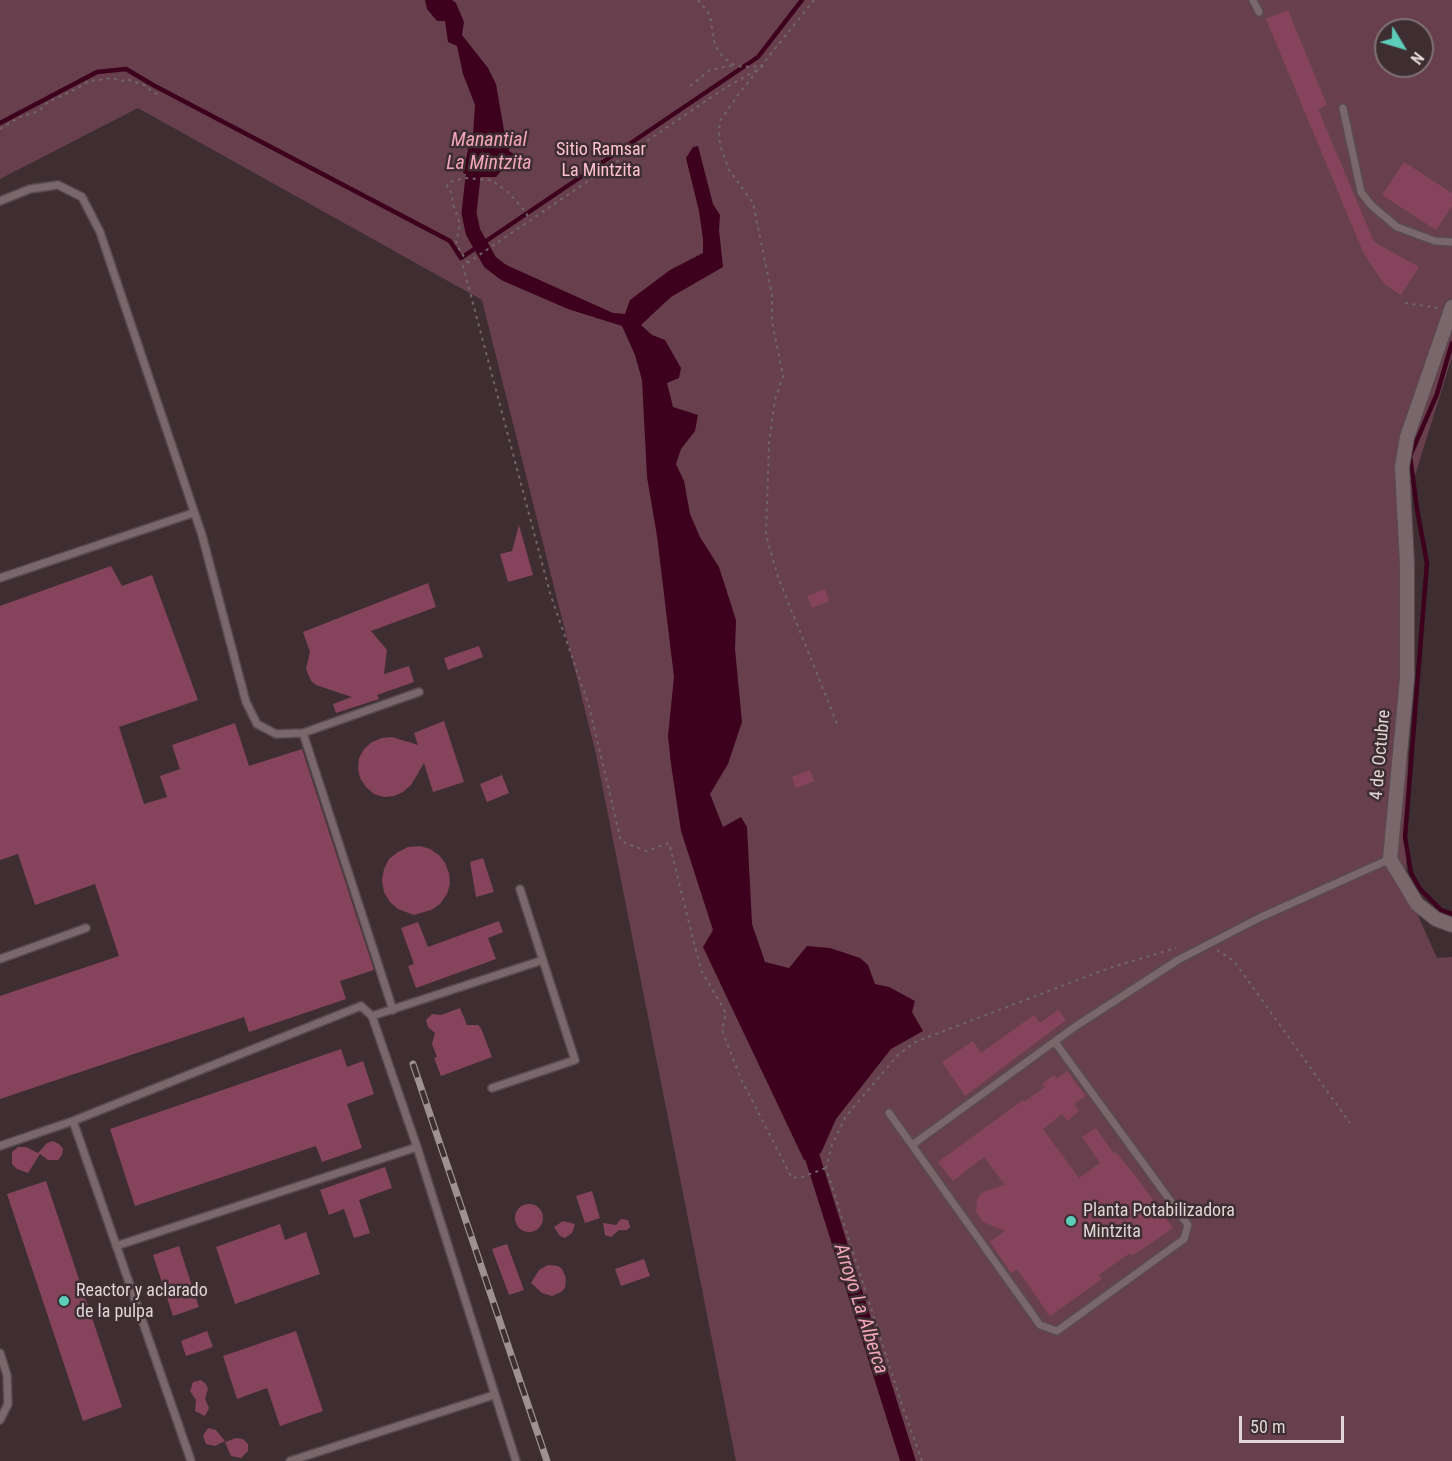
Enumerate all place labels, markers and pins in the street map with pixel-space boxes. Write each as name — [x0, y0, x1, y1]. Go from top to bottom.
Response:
place label: Planta Potabilizadora Mintzita — [1083, 1200, 1235, 1242]
marker: Planta Potabilizadora Mintzita — [1064, 1214, 1078, 1228]
place label: Reactor y aclarado de la pulpa — [76, 1280, 208, 1322]
marker: Reactor y aclarado de la pulpa — [57, 1294, 71, 1308]

